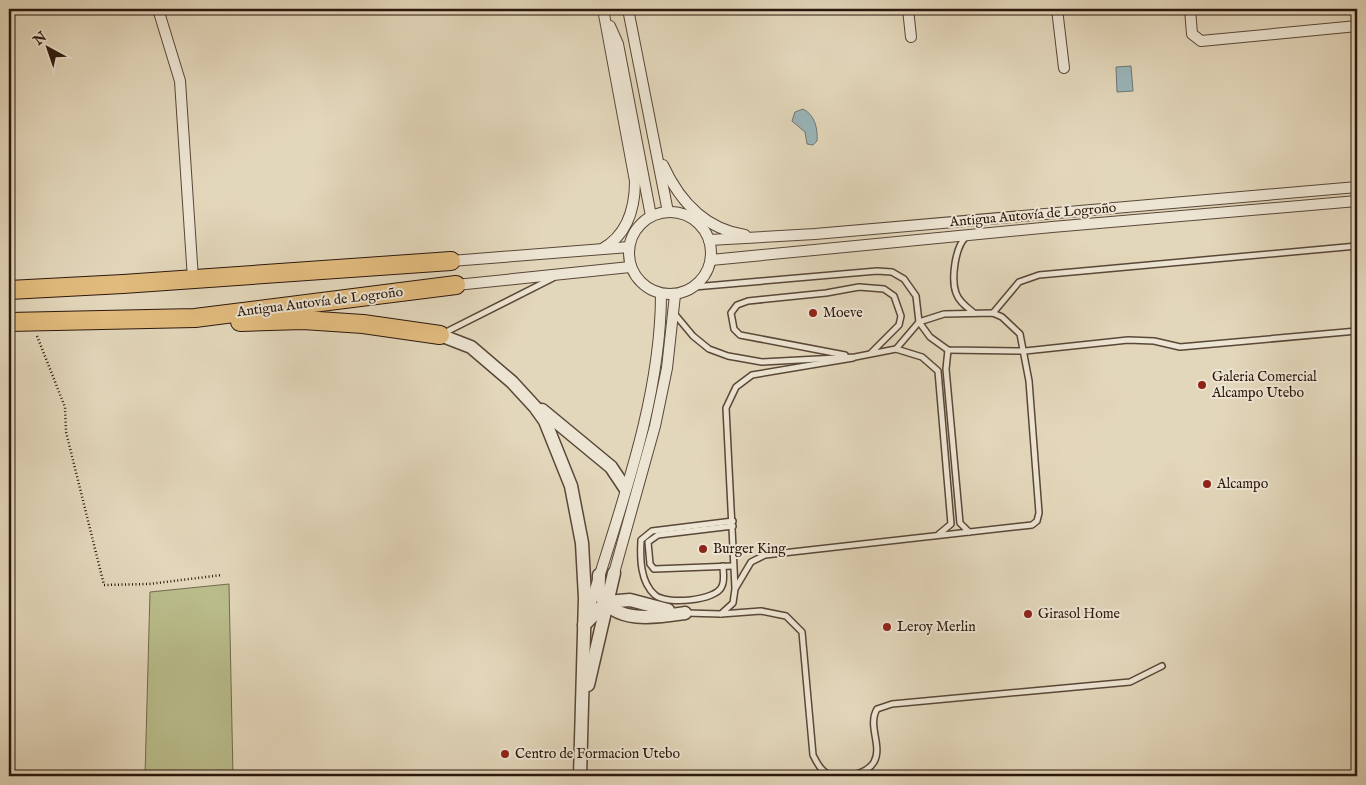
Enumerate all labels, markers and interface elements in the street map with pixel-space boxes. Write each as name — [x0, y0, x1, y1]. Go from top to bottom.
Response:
north arrow — [22, 22, 72, 72]
text: N — [29, 28, 51, 50]
street label: Antigua Autovía de Logroño — [948, 199, 1117, 231]
street label: Antigua Autovía de Logroño — [235, 283, 405, 321]
place label: Moeve — [823, 304, 863, 322]
marker: Moeve — [807, 307, 819, 319]
place label: Galeria Comercial Alcampo Utebo — [1211, 368, 1317, 402]
marker: Galeria Comercial Alcampo Utebo — [1196, 379, 1208, 391]
place label: Alcampo — [1216, 475, 1269, 493]
marker: Alcampo — [1201, 478, 1213, 490]
place label: Burger King — [713, 540, 786, 558]
marker: Burger King — [697, 543, 709, 555]
place label: Girasol Home — [1038, 605, 1120, 623]
marker: Girasol Home — [1022, 608, 1034, 620]
place label: Leroy Merlin — [897, 618, 976, 636]
marker: Leroy Merlin — [881, 621, 893, 633]
place label: Centro de Formacion Utebo — [515, 745, 681, 763]
marker: Centro de Formacion Utebo — [499, 748, 511, 760]

